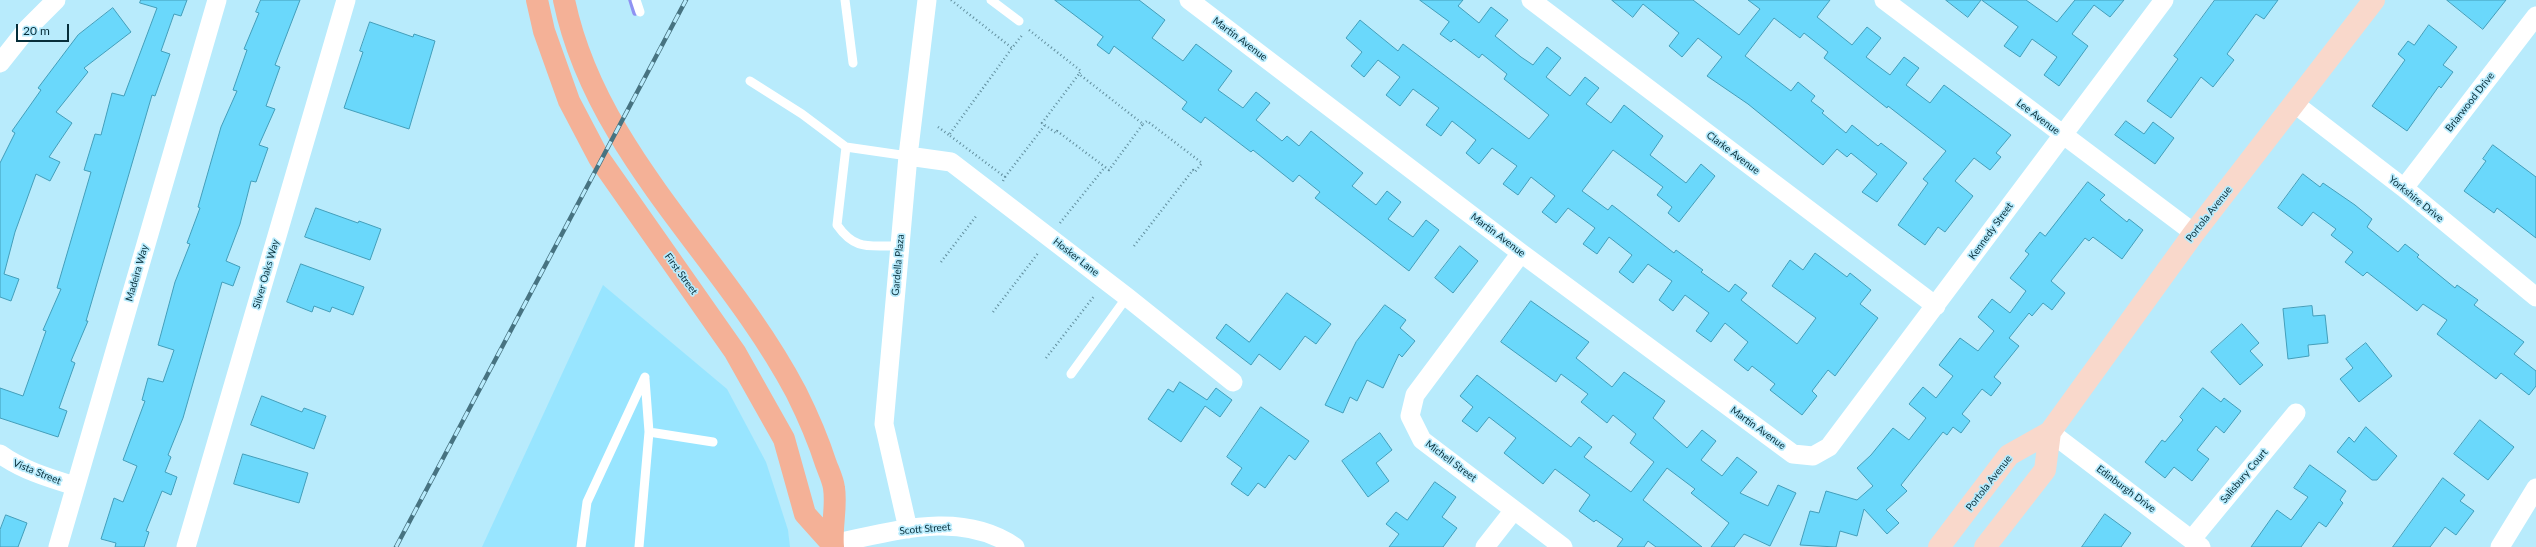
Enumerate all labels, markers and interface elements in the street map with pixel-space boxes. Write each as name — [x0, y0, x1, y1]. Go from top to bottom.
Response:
street label: Martin Avenue — [1210, 15, 1270, 63]
scale bar — [18, 16, 71, 42]
text: 20 m — [23, 23, 50, 38]
street label: Briarwood Drive — [2443, 70, 2497, 134]
street label: Lee Avenue — [2014, 97, 2062, 137]
street label: Clarke Avenue — [1704, 129, 1762, 177]
street label: Yorkshire Drive — [2386, 173, 2446, 225]
street label: Portola Avenue — [2184, 184, 2234, 244]
street label: Kennedy Street — [1966, 200, 2016, 262]
street label: Martin Avenue — [1468, 211, 1528, 259]
street label: Gardella Plaza — [889, 234, 907, 296]
street label: Hosker Lane — [1051, 235, 1101, 279]
street label: Silver Oaks Way — [250, 238, 282, 310]
street label: Madeira Way — [123, 243, 151, 303]
street label: First Street — [662, 251, 700, 297]
street label: Martin Avenue — [1728, 404, 1788, 452]
street label: Michell Street — [1423, 438, 1479, 484]
street label: Salisbury Court — [2218, 446, 2270, 506]
street label: Portola Avenue — [1964, 453, 2014, 513]
street label: Vista Street — [11, 457, 63, 487]
street label: Edinburgh Drive — [2094, 463, 2158, 515]
street label: Scott Street — [899, 521, 951, 537]

